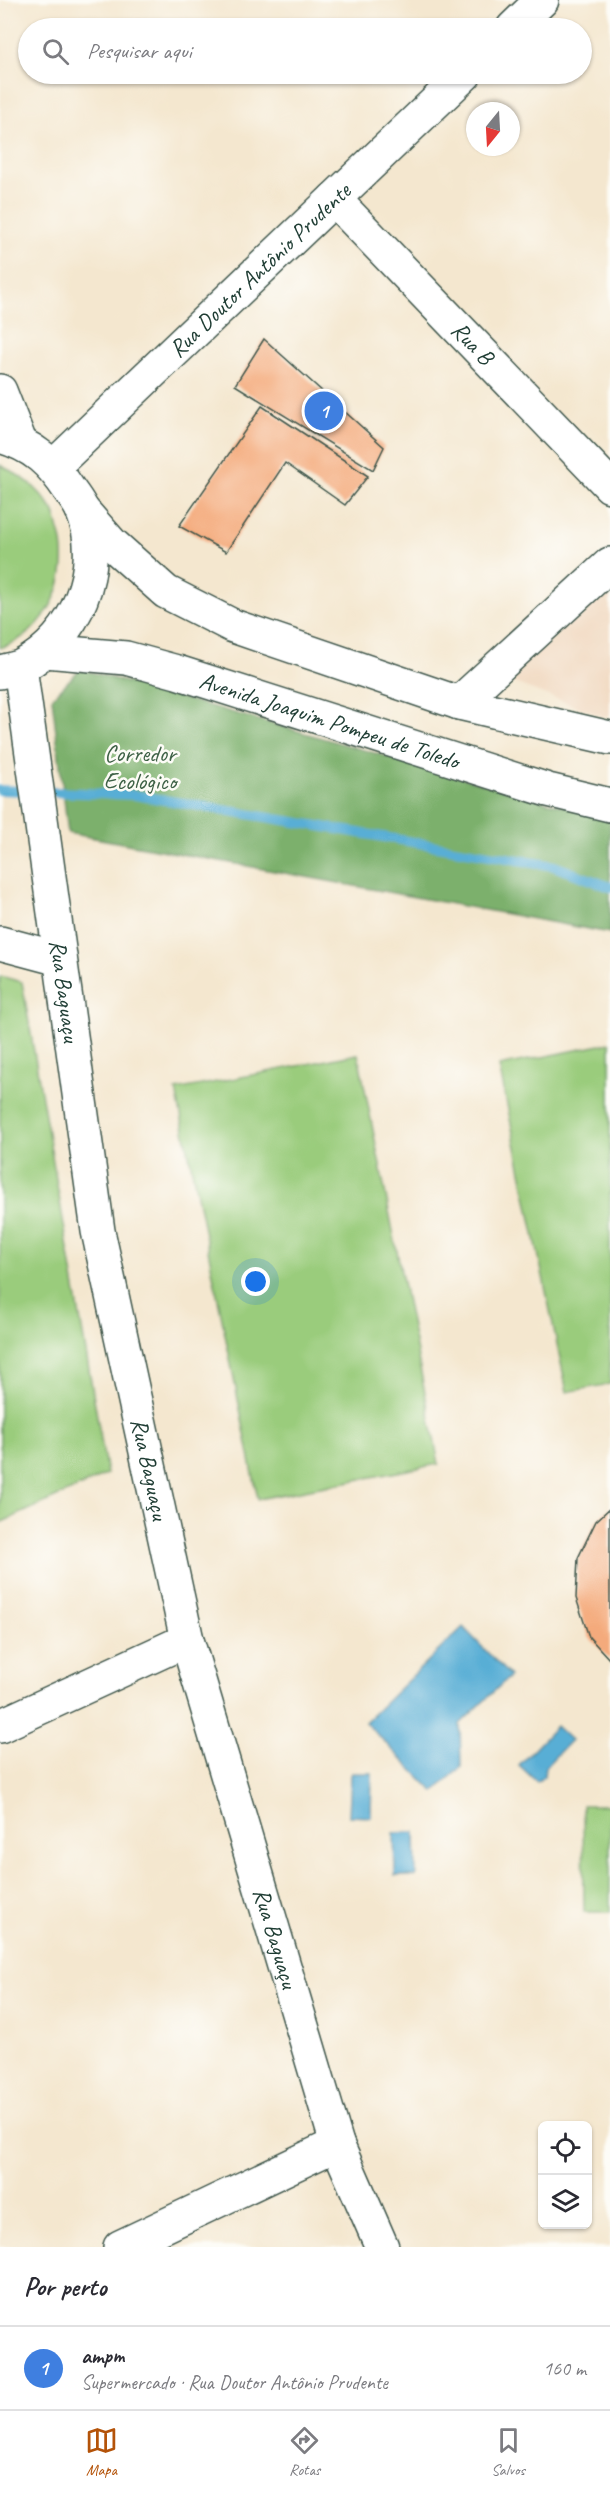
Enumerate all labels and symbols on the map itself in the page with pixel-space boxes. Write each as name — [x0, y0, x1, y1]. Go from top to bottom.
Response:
north arrow — [466, 102, 520, 156]
street label: Rua Doutor Antônio Prudente — [162, 175, 358, 364]
street label: Rua B — [445, 315, 502, 372]
pin: 1 — [304, 388, 344, 434]
street label: Avenida Joaquim Pompeu de Toledo — [196, 665, 465, 777]
park label: Corredor Ecológico — [104, 738, 179, 796]
street label: Rua Baguaçu — [43, 938, 87, 1046]
your location — [241, 1267, 270, 1296]
street label: Rua Baguaçu — [124, 1415, 176, 1525]
street label: Rua Baguaçu — [247, 1884, 305, 1994]

